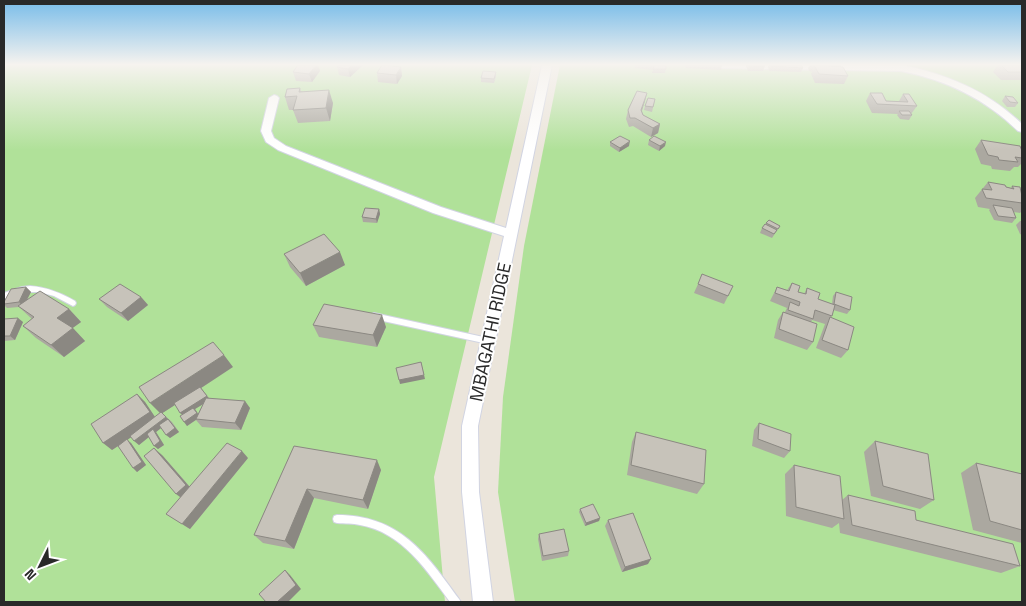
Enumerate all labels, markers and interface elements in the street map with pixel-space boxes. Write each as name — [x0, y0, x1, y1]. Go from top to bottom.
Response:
street label: MBAGATHI RIDGE — [464, 260, 516, 404]
north arrow — [15, 541, 65, 591]
text: N — [21, 565, 40, 584]

